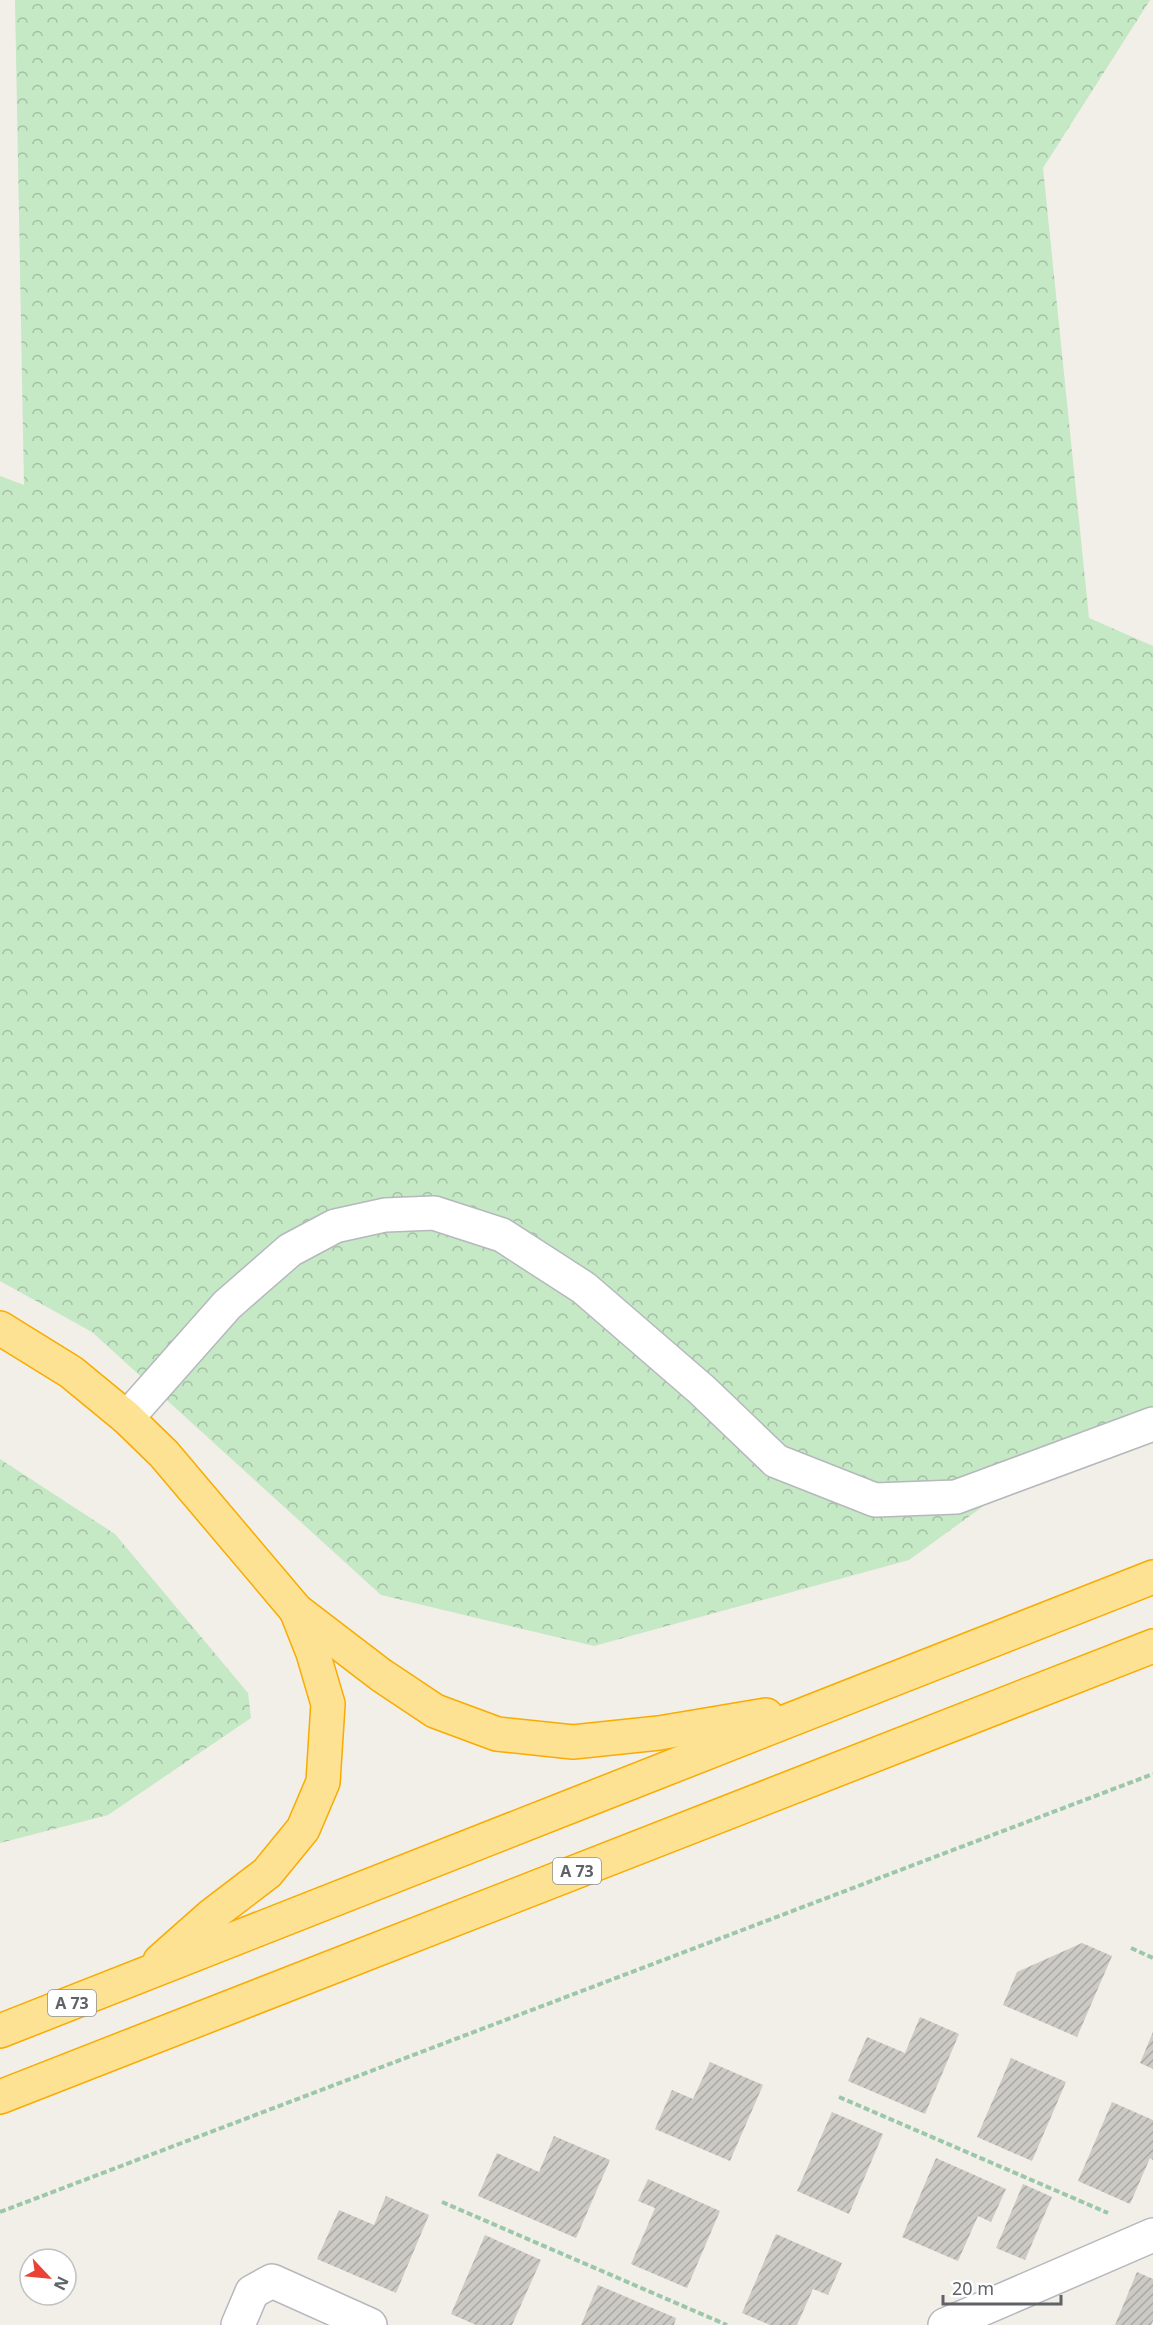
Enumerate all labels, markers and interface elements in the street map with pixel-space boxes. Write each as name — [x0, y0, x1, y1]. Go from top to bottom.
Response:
road number: A 73 — [553, 1858, 601, 1884]
road number: A 73 — [48, 1990, 96, 2016]
north arrow — [18, 2247, 78, 2307]
scale bar — [943, 2268, 1062, 2306]
text: N — [49, 2273, 74, 2294]
text: 20 m — [952, 2276, 994, 2300]

